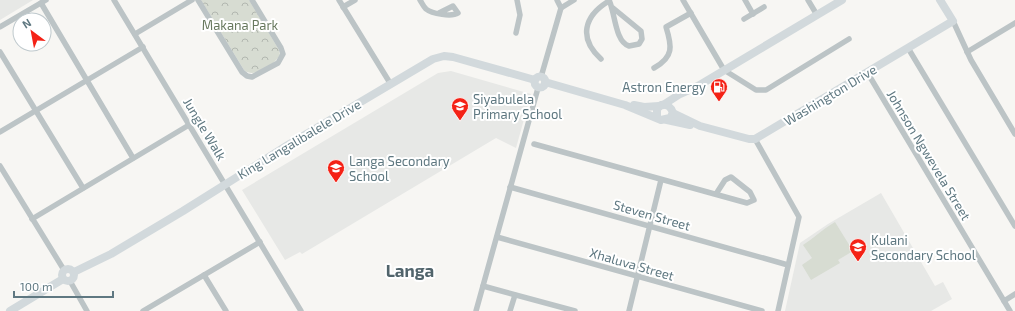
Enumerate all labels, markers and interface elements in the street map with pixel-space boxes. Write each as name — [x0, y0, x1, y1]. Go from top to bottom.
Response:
north arrow — [12, 12, 52, 52]
text: N — [20, 15, 33, 31]
park label: Makana Park — [202, 17, 279, 33]
street label: Washington Drive — [781, 61, 879, 129]
fuel station icon: Astron Energy — [709, 77, 729, 102]
place label: Astron Energy — [622, 79, 706, 95]
street label: Johnson Ngwevela Street — [884, 87, 974, 223]
place label: Siyabulela Primary School — [473, 91, 562, 122]
street label: Jungle Walk — [180, 95, 230, 163]
street label: King Langalibalele Drive — [234, 96, 364, 182]
school or university icon: Siyabulela Primary School — [450, 96, 470, 121]
place label: Langa Secondary School — [349, 153, 450, 184]
school or university icon: Langa Secondary School — [326, 158, 346, 183]
street label: Steven Street — [612, 196, 692, 234]
place label: Kulani Secondary School — [871, 232, 976, 263]
school or university icon: Kulani Secondary School — [848, 237, 868, 262]
street label: Xhaluva Street — [588, 244, 676, 284]
district label: Langa — [386, 260, 434, 280]
scale bar — [14, 273, 113, 299]
text: 100 m — [20, 279, 52, 293]

